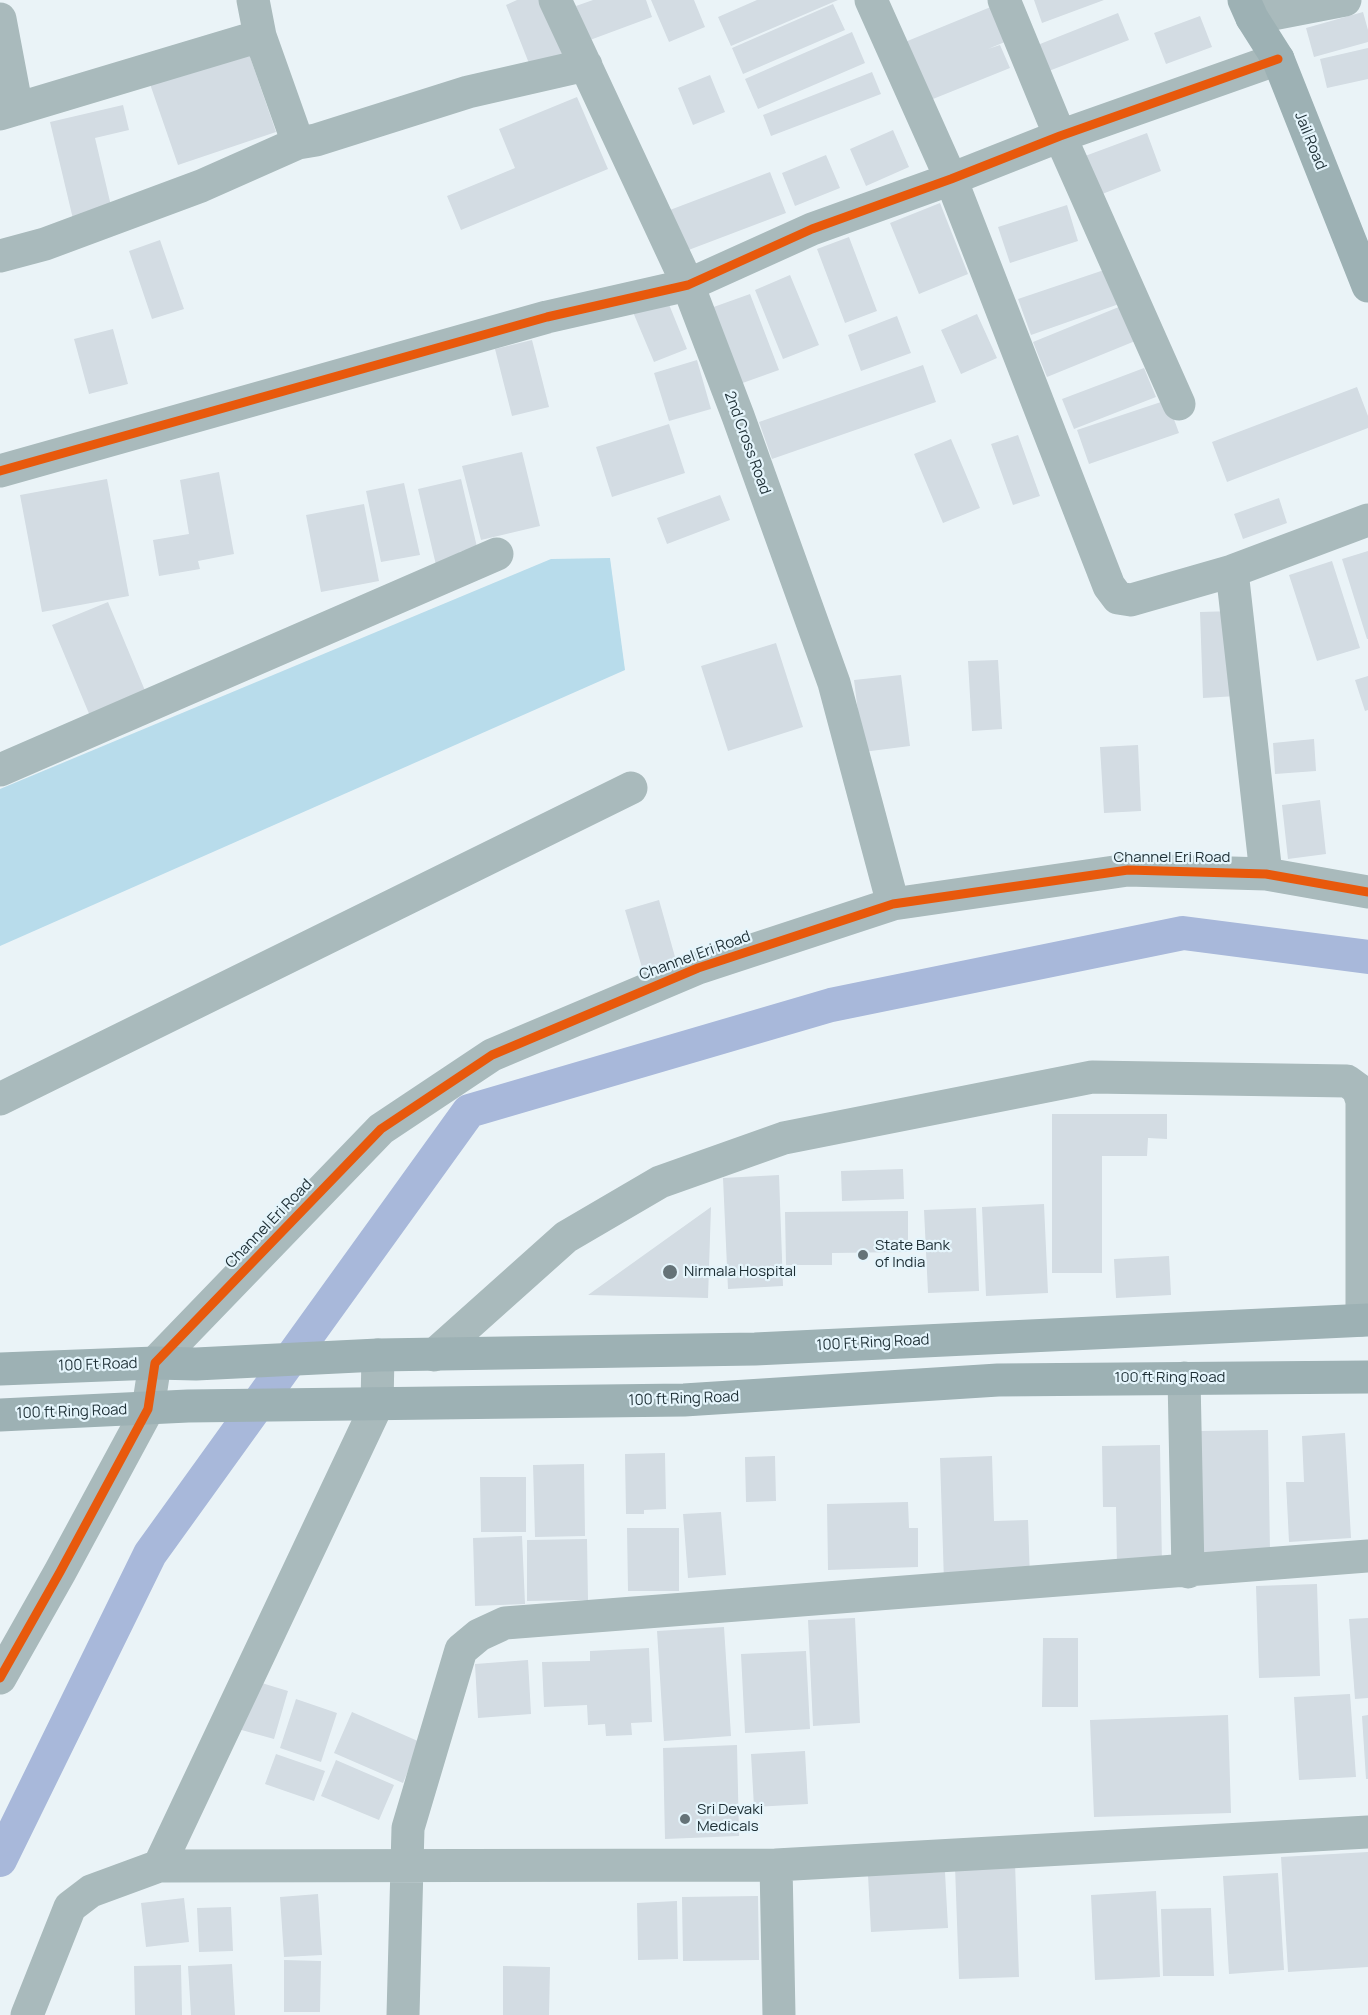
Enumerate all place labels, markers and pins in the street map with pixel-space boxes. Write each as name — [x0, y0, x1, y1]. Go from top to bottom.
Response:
place label: State Bank of India — [875, 1237, 950, 1272]
marker: State Bank of India — [856, 1248, 870, 1262]
marker: Nirmala Hospital — [661, 1263, 679, 1281]
place label: Nirmala Hospital — [684, 1263, 796, 1281]
place label: Sri Devaki Medicals — [697, 1801, 763, 1836]
marker: Sri Devaki Medicals — [678, 1812, 692, 1826]

